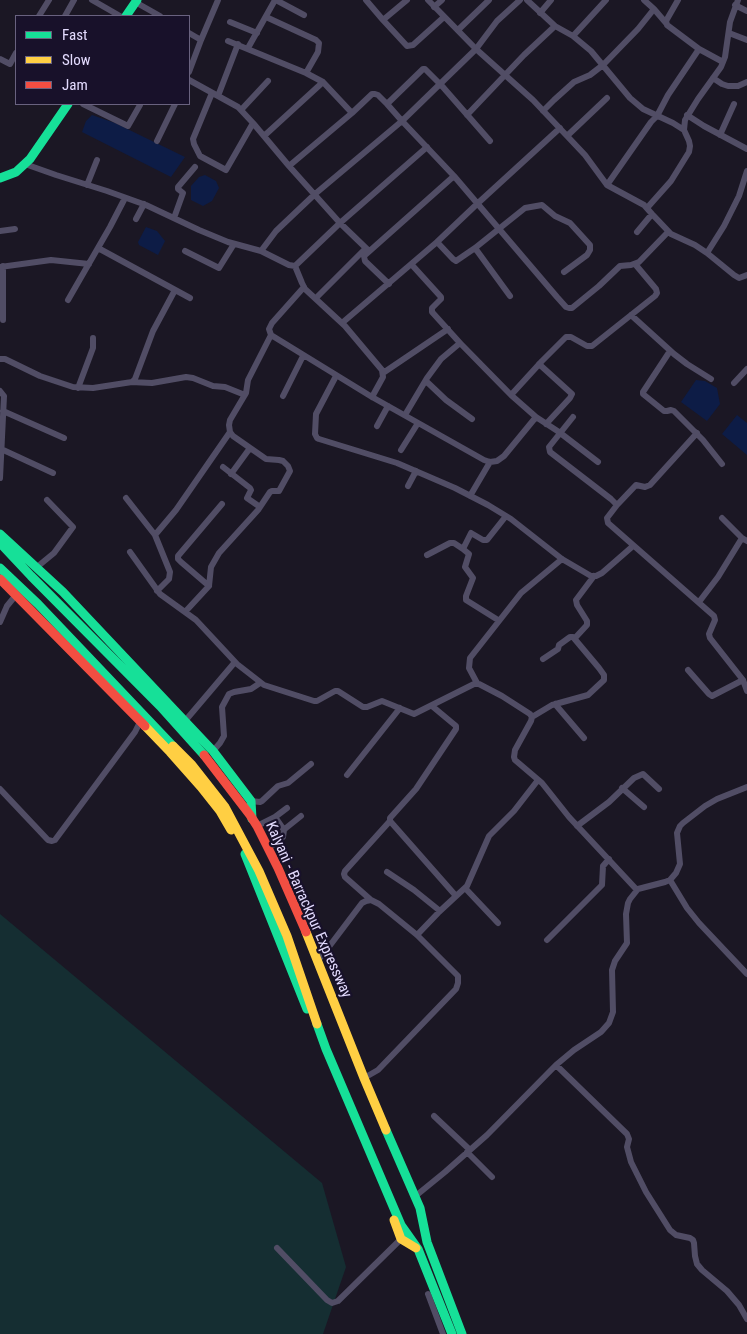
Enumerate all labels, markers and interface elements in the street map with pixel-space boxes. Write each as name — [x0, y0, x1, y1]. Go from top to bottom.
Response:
legend — [15, 15, 190, 105]
text: Fast — [62, 26, 87, 44]
text: Slow — [62, 51, 91, 69]
text: Jam — [62, 76, 88, 94]
street label: Kalyani - Barrackpur Expressway — [261, 819, 355, 1001]

